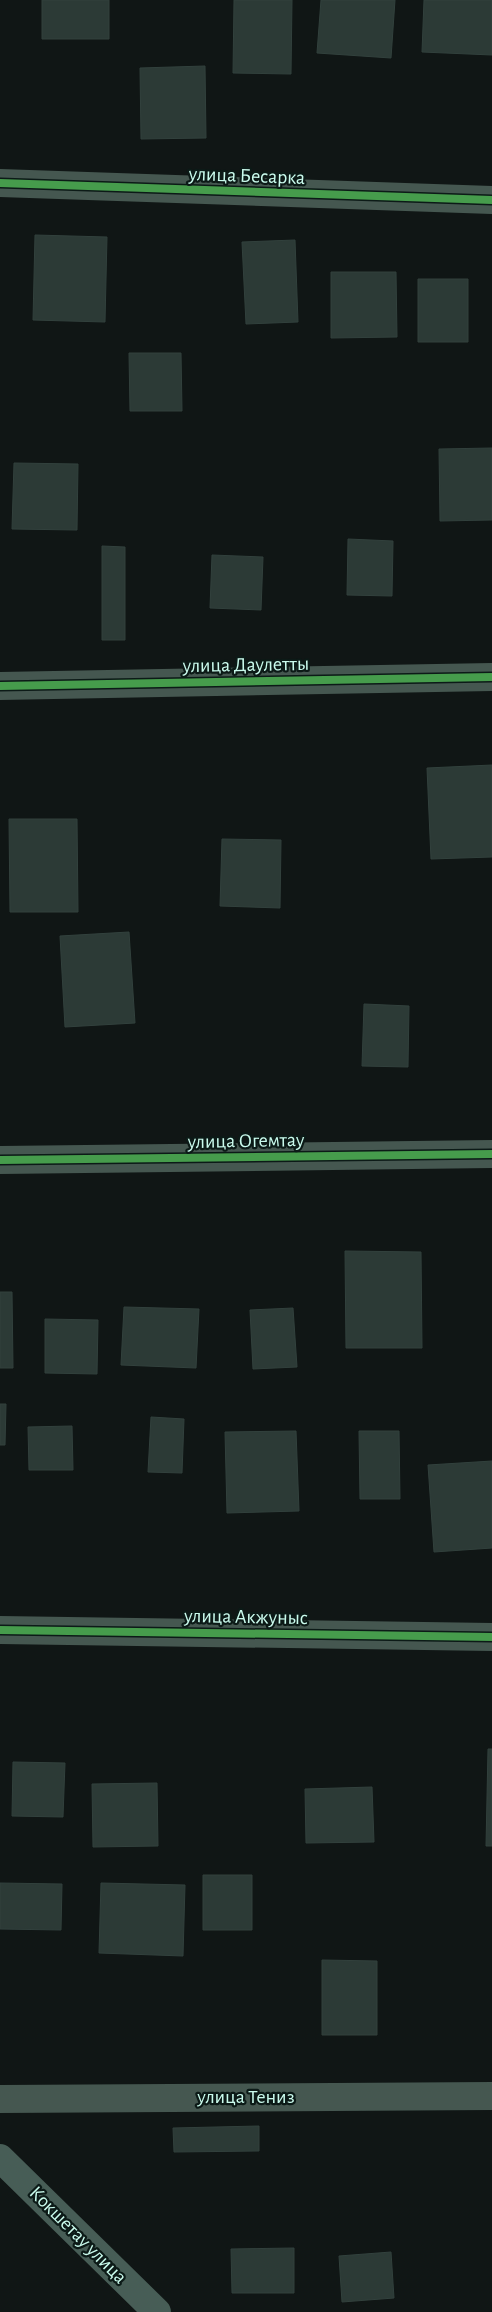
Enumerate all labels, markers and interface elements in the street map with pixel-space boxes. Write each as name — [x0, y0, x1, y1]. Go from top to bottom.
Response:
street label: улица Бесарка — [187, 164, 306, 188]
street label: улица Даулетты — [182, 654, 309, 676]
street label: улица Огемтау — [186, 1130, 305, 1152]
street label: улица Акжуныс — [183, 1606, 308, 1628]
street label: улица Тениз — [196, 2087, 295, 2107]
street label: Кокшетау улица — [25, 2182, 131, 2288]

